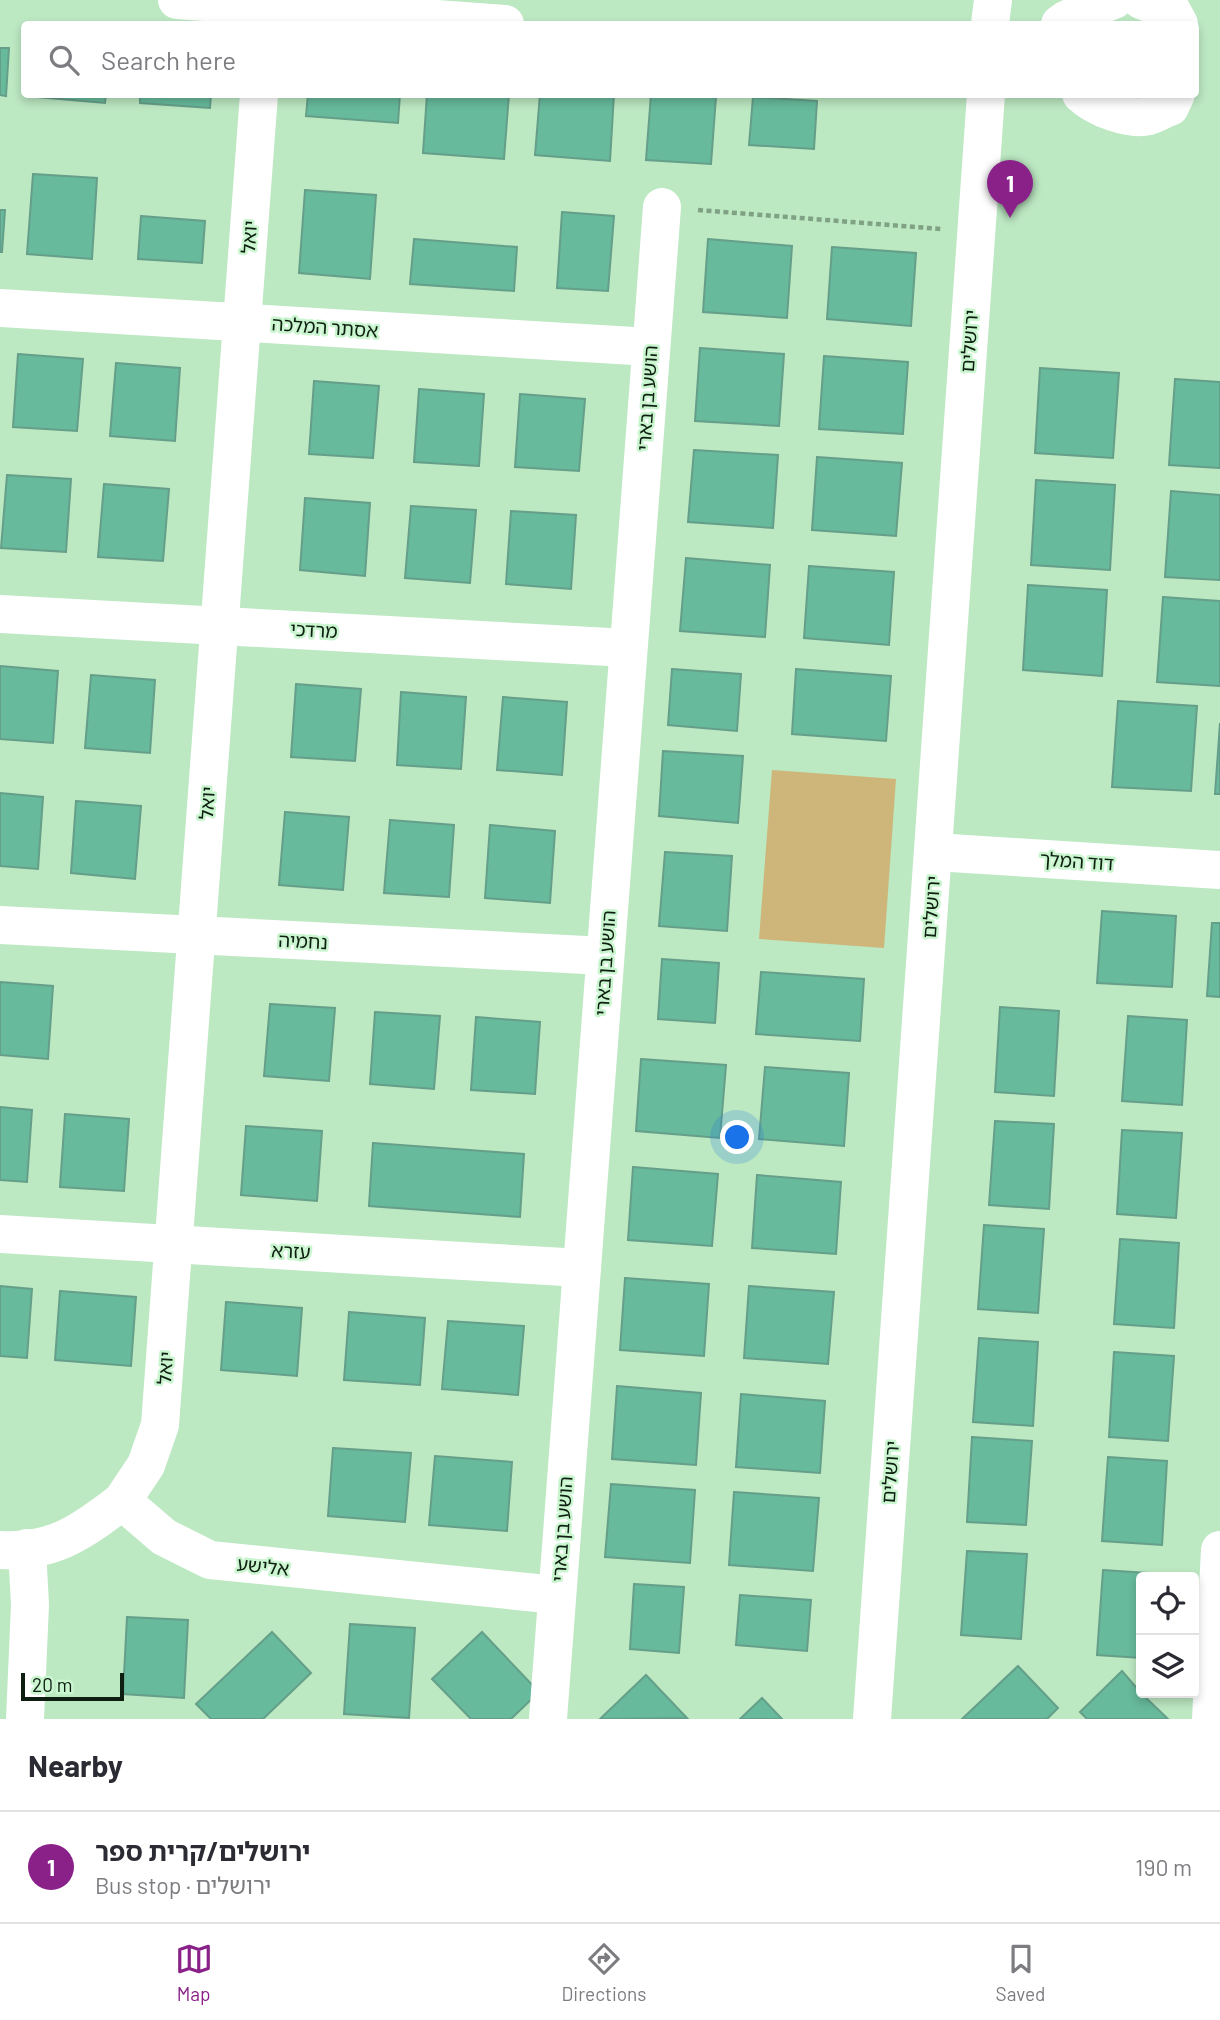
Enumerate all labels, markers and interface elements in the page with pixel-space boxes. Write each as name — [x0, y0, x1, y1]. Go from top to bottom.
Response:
search box — [21, 21, 1199, 98]
icon: search — [45, 41, 83, 79]
text: Search here — [101, 44, 236, 75]
pin: 1 — [987, 160, 1033, 218]
street label: יואל — [236, 220, 261, 254]
street label: ירושלים — [955, 309, 982, 373]
street label: אסתר המלכה — [271, 311, 379, 342]
street label: הושע בן בארי — [631, 344, 662, 452]
street label: מרדכי — [290, 617, 338, 642]
street label: יואל — [194, 786, 219, 820]
street label: דוד המלך — [1039, 846, 1115, 875]
street label: ירושלים — [917, 875, 944, 939]
street label: הושע בן בארי — [589, 909, 620, 1017]
street label: נחמיה — [278, 928, 328, 953]
your location — [720, 1120, 754, 1154]
street label: עזרא — [271, 1238, 311, 1263]
street label: יואל — [152, 1351, 177, 1385]
street label: ירושלים — [876, 1440, 903, 1504]
street label: הושע בן בארי — [546, 1475, 577, 1583]
street label: אלישע — [236, 1551, 290, 1580]
map controls — [1136, 1572, 1199, 1698]
button: locate — [1136, 1572, 1199, 1635]
button: layers — [1136, 1635, 1199, 1698]
scale bar — [21, 1670, 124, 1702]
text: 20 m — [32, 1673, 72, 1696]
text: Nearby — [28, 1747, 123, 1783]
text: ירושלים/קרית ספר — [95, 1835, 310, 1866]
text: 1 — [47, 1853, 55, 1881]
text: 190 m — [1135, 1853, 1192, 1881]
text: Bus stop · ירושלים — [95, 1871, 271, 1899]
tab: Map — [175, 1940, 213, 2005]
tab: Directions — [562, 1940, 647, 2005]
tab: Saved — [996, 1940, 1045, 2005]

